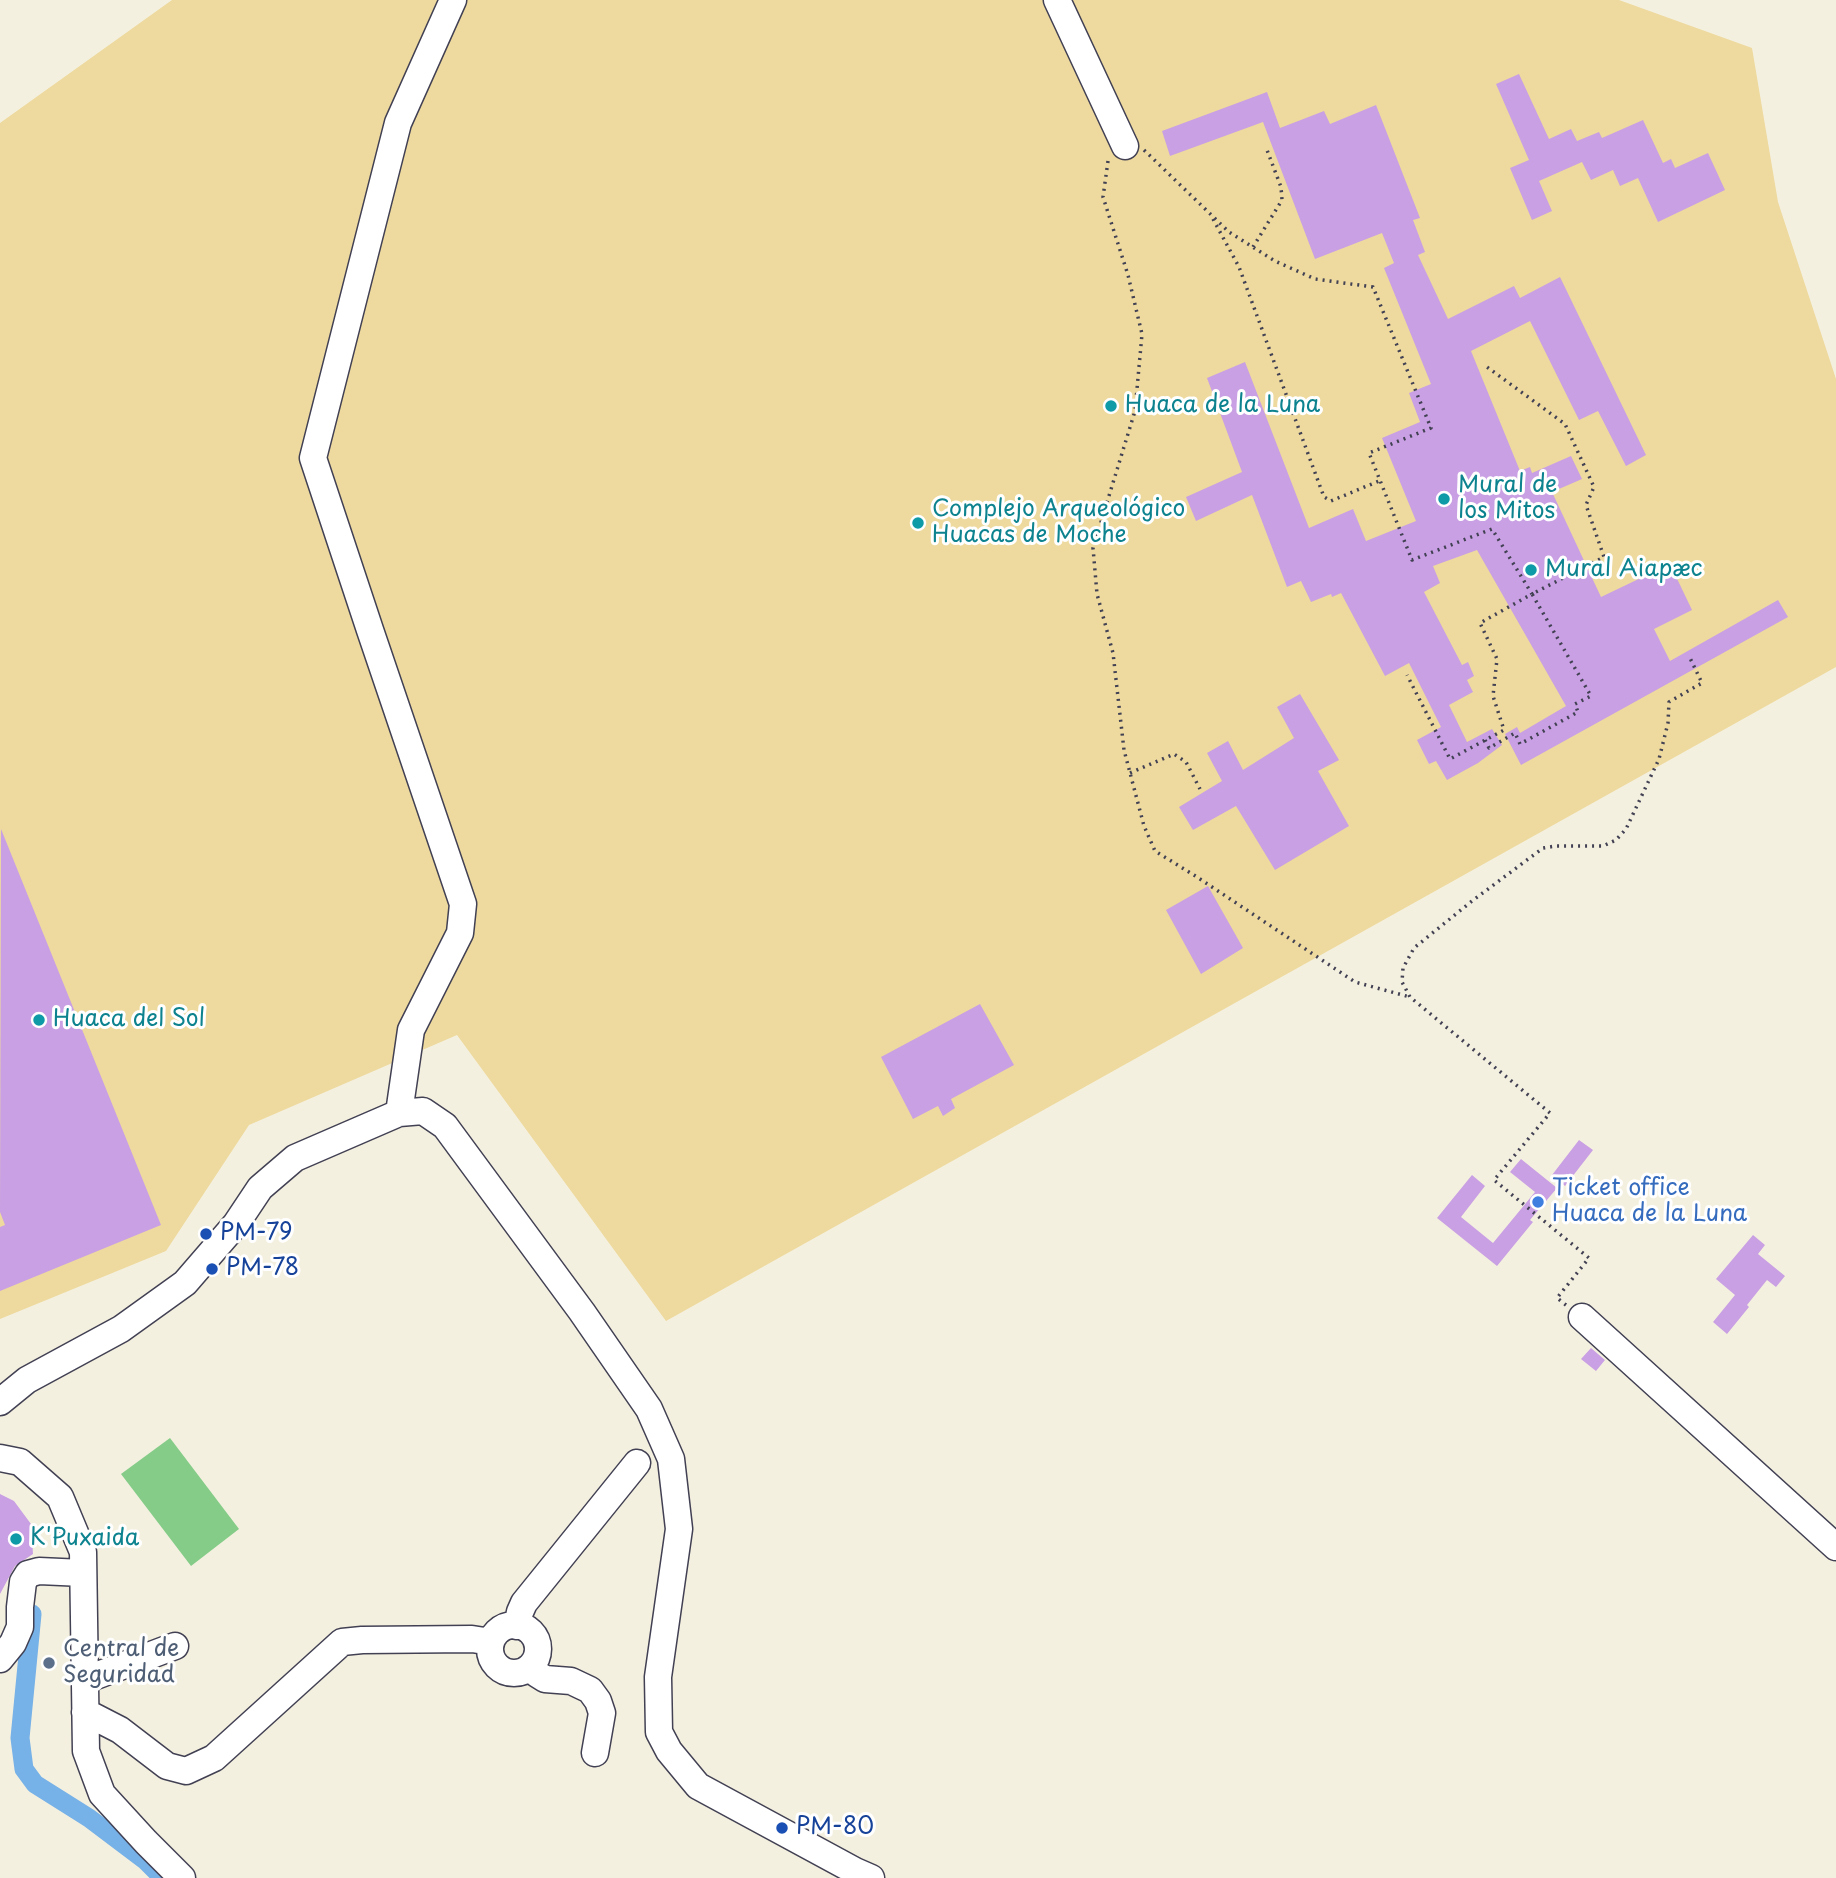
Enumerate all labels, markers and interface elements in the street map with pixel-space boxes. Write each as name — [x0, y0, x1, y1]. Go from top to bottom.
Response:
place label: Huaca de la Luna — [1125, 392, 1320, 420]
marker: Huaca de la Luna — [1103, 398, 1119, 414]
place label: Mural de los Mitos — [1458, 472, 1557, 526]
marker: Mural de los Mitos — [1436, 491, 1452, 507]
place label: Complejo Arqueológico Huacas de Moche — [932, 496, 1185, 550]
marker: Complejo Arqueológico Huacas de Moche — [910, 515, 926, 531]
place label: Mural Aiapæc — [1545, 556, 1703, 584]
marker: Mural Aiapæc — [1523, 562, 1539, 578]
place label: Huaca del Sol — [53, 1006, 205, 1034]
marker: Huaca del Sol — [31, 1012, 47, 1028]
place label: Ticket office Huaca de la Luna — [1552, 1175, 1747, 1229]
marker: Ticket office Huaca de la Luna — [1530, 1194, 1546, 1210]
place label: PM-79 — [220, 1220, 292, 1248]
marker: PM-79 — [198, 1226, 214, 1242]
place label: PM-78 — [226, 1255, 299, 1283]
marker: PM-78 — [204, 1261, 220, 1277]
place label: K'Puxaida — [30, 1525, 139, 1553]
marker: K'Puxaida — [8, 1531, 24, 1547]
place label: Central de Seguridad — [63, 1636, 179, 1690]
marker: Central de Seguridad — [41, 1655, 57, 1671]
place label: PM-80 — [796, 1814, 874, 1842]
marker: PM-80 — [774, 1820, 790, 1836]

